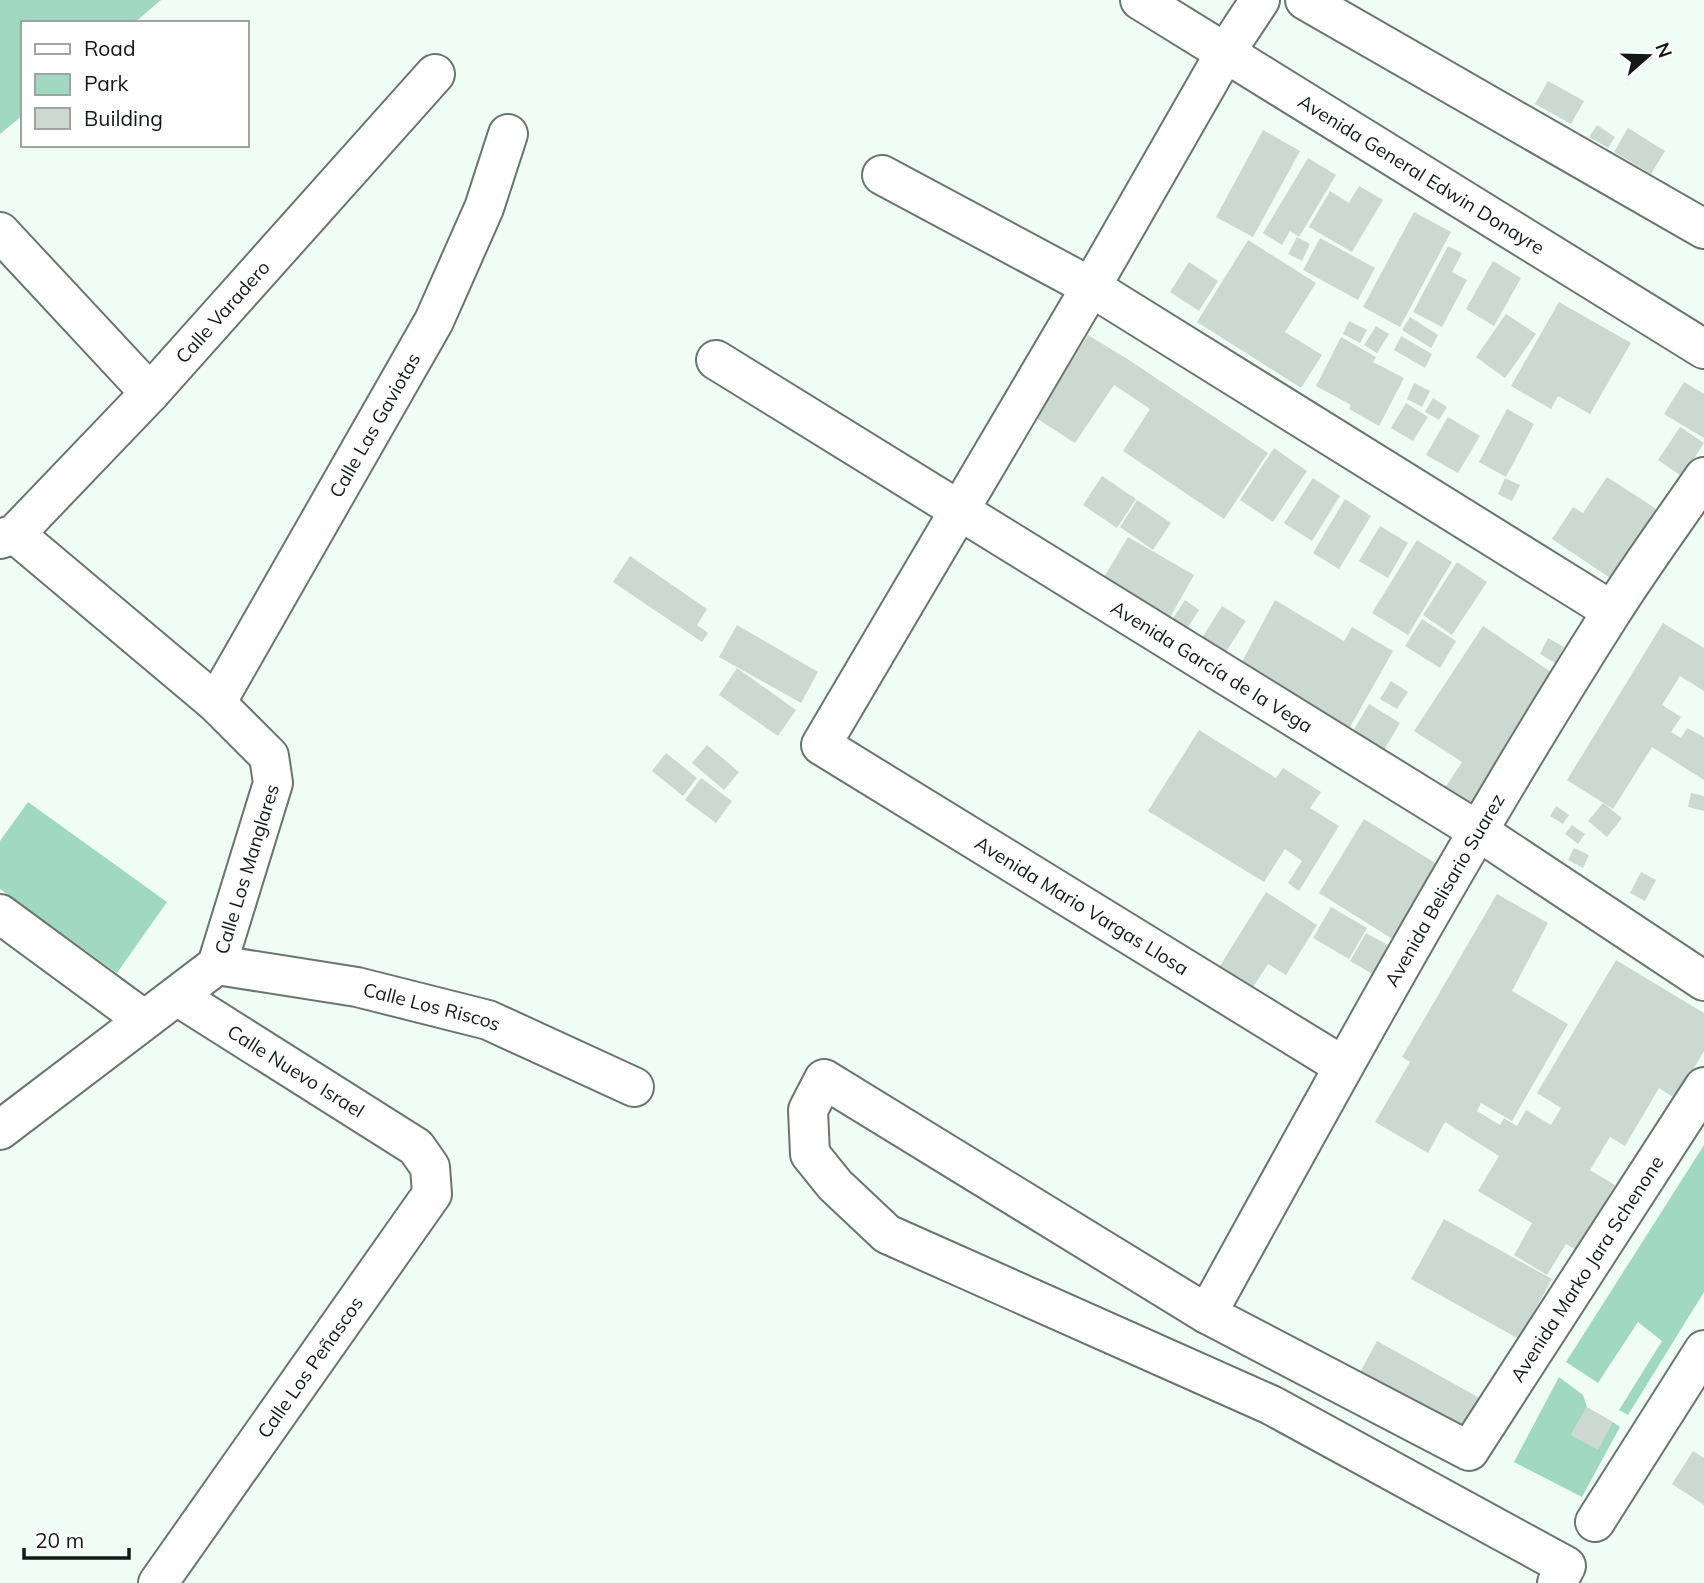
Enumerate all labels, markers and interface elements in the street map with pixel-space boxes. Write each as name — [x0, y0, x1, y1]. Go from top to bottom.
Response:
legend — [21, 21, 248, 147]
north arrow — [1613, 21, 1683, 91]
text: Road — [84, 35, 135, 61]
text: N — [1650, 39, 1678, 61]
text: Park — [84, 70, 128, 96]
street label: Avenida General Edwin Donayre — [1294, 89, 1549, 259]
text: Building — [84, 105, 163, 131]
street label: Calle Varadero — [170, 255, 275, 368]
street label: Calle Las Gaviotas — [324, 348, 425, 502]
street label: Avenida García de la Vega — [1107, 595, 1317, 738]
street label: Calle Los Manglares — [209, 781, 284, 957]
street label: Avenida Belisario Suarez — [1379, 789, 1510, 991]
street label: Avenida Mario Vargas Llosa — [971, 831, 1193, 980]
street label: Calle Los Riscos — [361, 977, 504, 1036]
street label: Calle Nuevo Israel — [223, 1019, 369, 1123]
street label: Avenida Marko Jara Schenone — [1505, 1151, 1669, 1386]
street label: Calle Los Peñascos — [252, 1292, 368, 1443]
scale bar — [24, 1516, 130, 1560]
text: 20 m — [35, 1527, 84, 1553]

